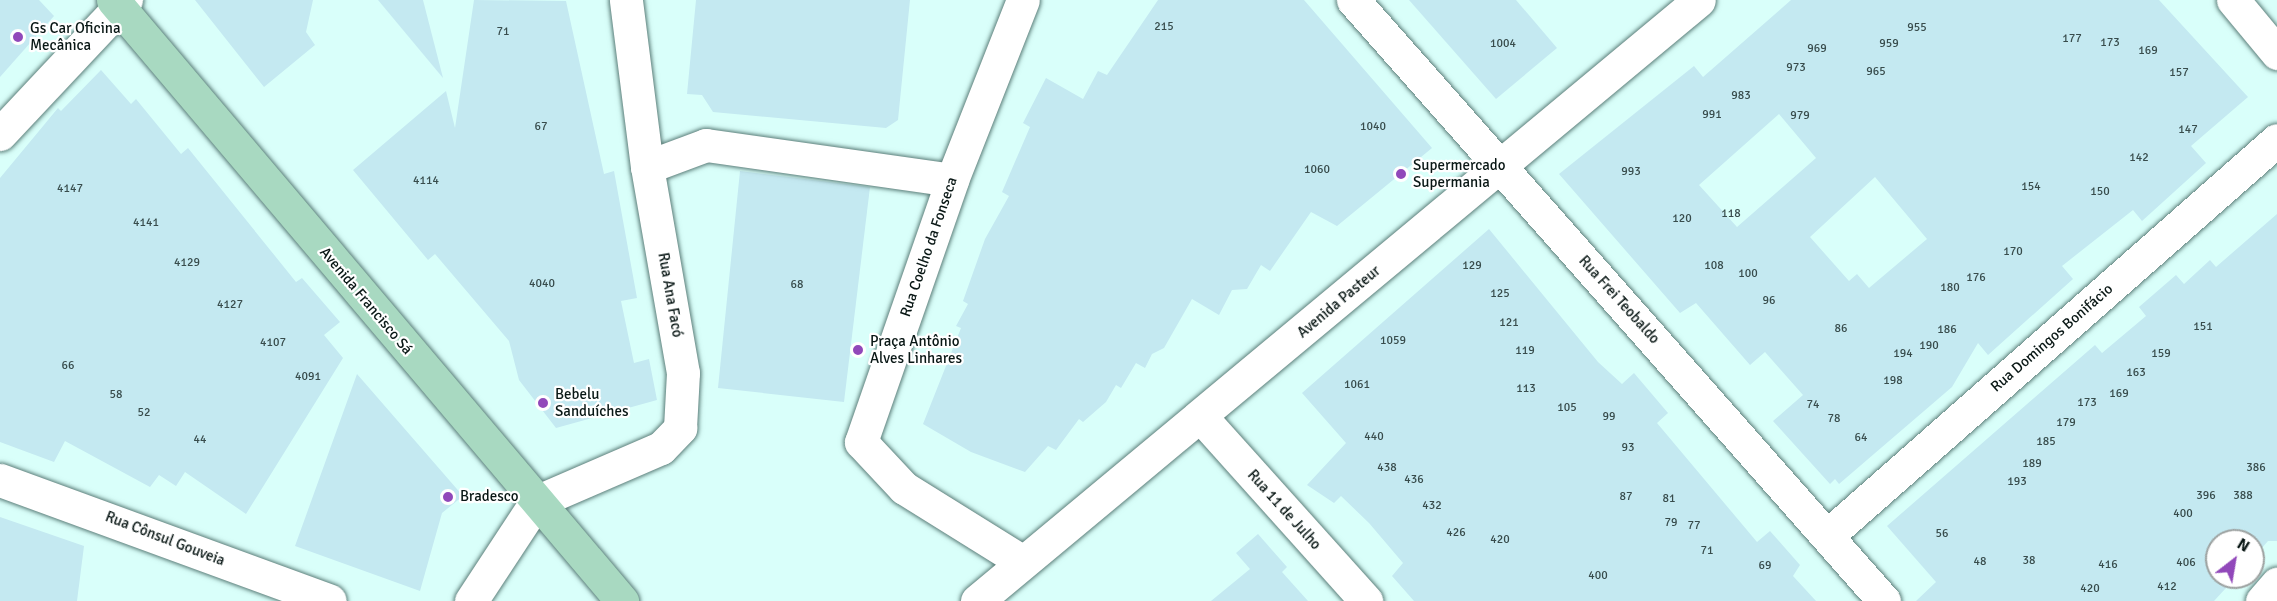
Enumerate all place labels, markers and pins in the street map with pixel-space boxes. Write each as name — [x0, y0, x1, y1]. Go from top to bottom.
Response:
place label: Gs Car Oficina Mecânica — [30, 19, 121, 54]
marker: Gs Car Oficina Mecânica — [11, 30, 25, 44]
place label: Supermercado Supermania — [1413, 156, 1506, 191]
marker: Supermercado Supermania — [1394, 167, 1408, 181]
place label: Praça Antônio Alves Linhares — [870, 332, 962, 367]
marker: Praça Antônio Alves Linhares — [851, 343, 865, 357]
place label: Bebelu Sanduíches — [555, 385, 629, 420]
marker: Bebelu Sanduíches — [536, 396, 550, 410]
place label: Bradesco — [460, 488, 519, 506]
marker: Bradesco — [441, 490, 455, 504]

